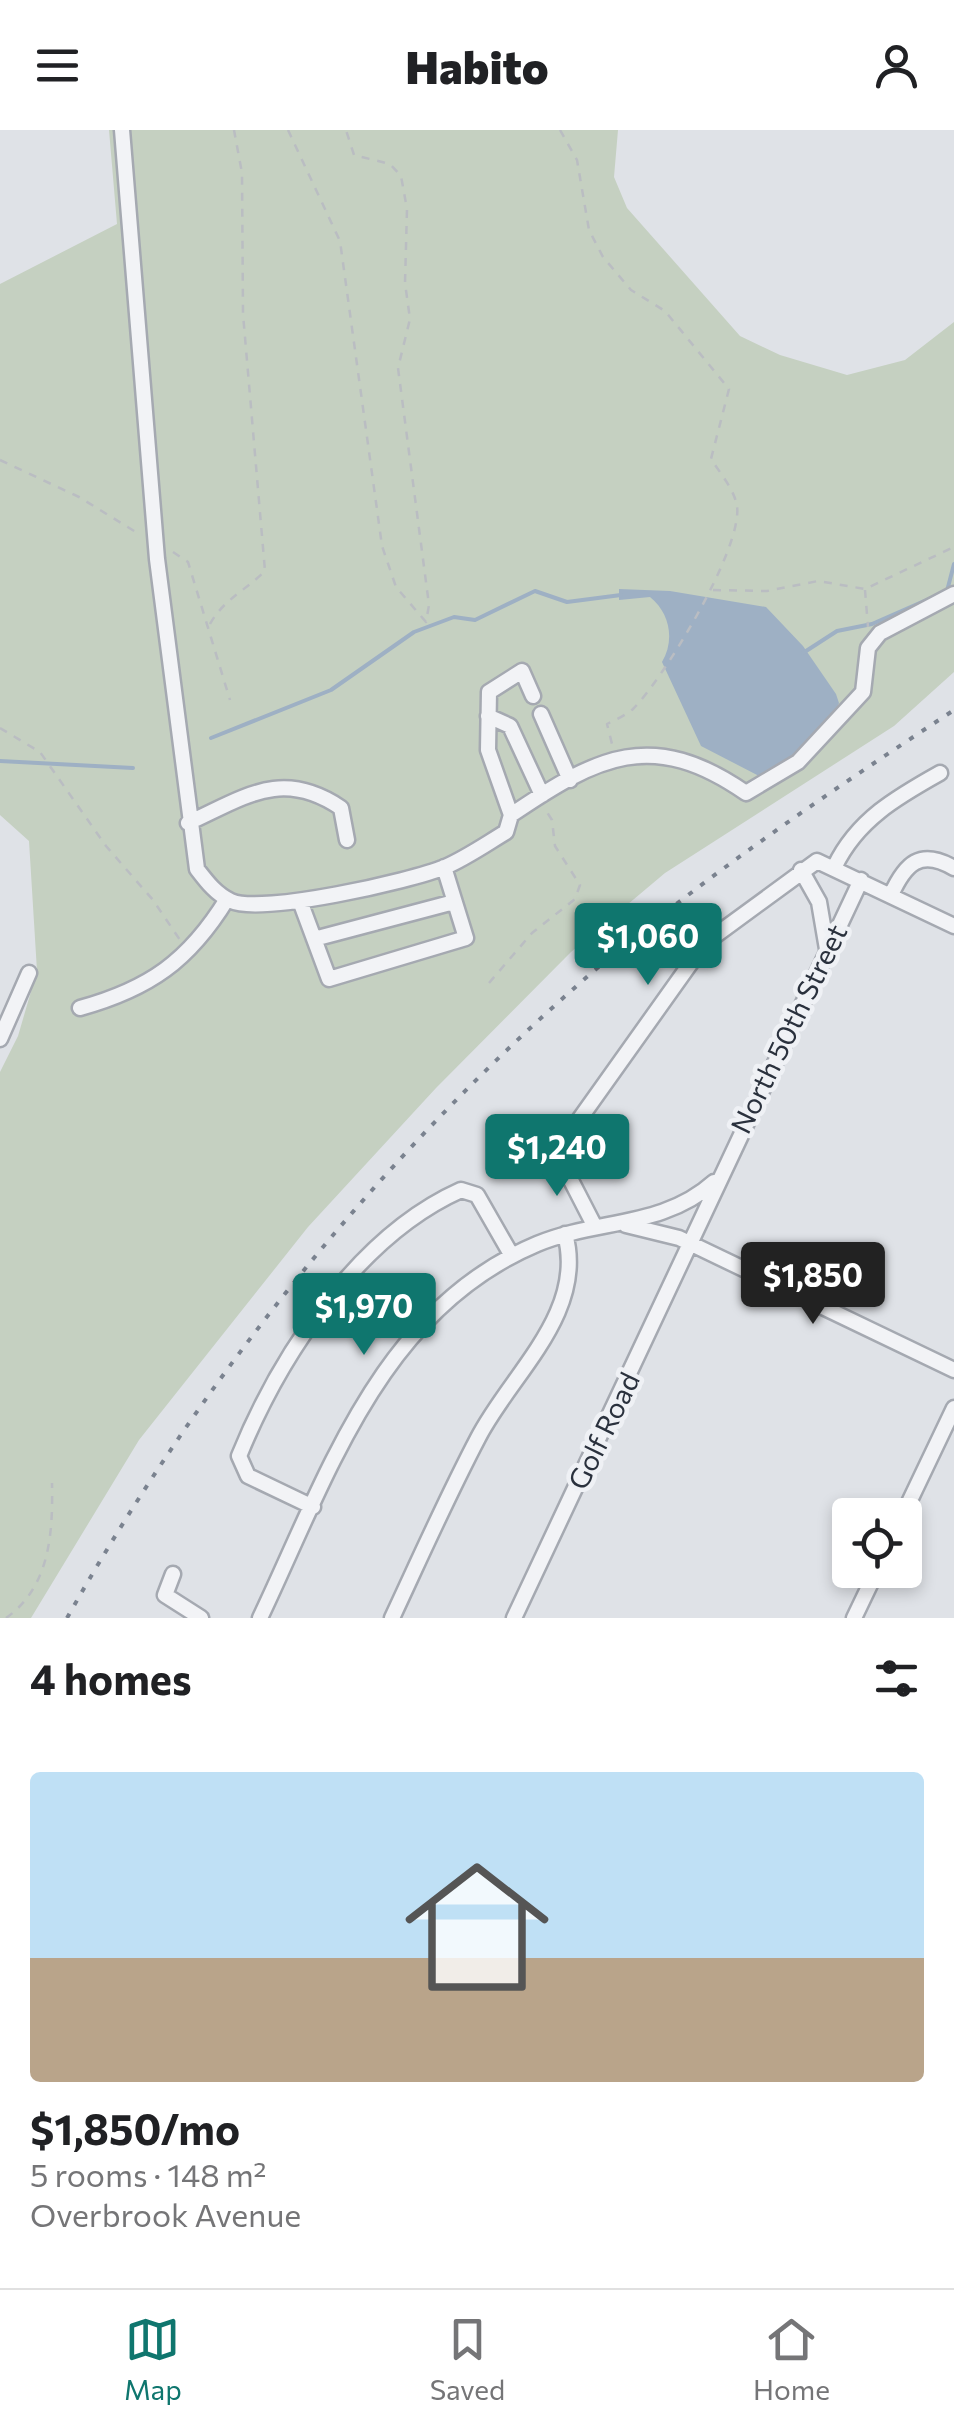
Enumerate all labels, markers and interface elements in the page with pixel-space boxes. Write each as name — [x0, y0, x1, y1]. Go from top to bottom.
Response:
icon: menu — [30, 38, 85, 93]
text: Habito — [405, 38, 549, 93]
icon: person — [869, 38, 924, 93]
pin: $1,060 — [567, 903, 729, 988]
text: $1,060 — [597, 915, 699, 955]
street label: North 50th Street — [723, 919, 853, 1139]
pin: $1,240 — [476, 1114, 638, 1199]
text: $1,240 — [507, 1126, 607, 1166]
pin: $1,850 — [732, 1242, 894, 1327]
text: $1,850 — [763, 1254, 863, 1294]
pin: $1,970 — [283, 1273, 445, 1358]
text: $1,970 — [315, 1285, 413, 1325]
street label: Golf Road — [560, 1366, 646, 1495]
map controls — [832, 1498, 922, 1588]
button: locate — [832, 1498, 922, 1588]
icon: filters — [869, 1651, 924, 1706]
text: 4 homes — [30, 1652, 192, 1704]
icon: home — [387, 1837, 567, 2017]
text: $1,850/mo — [30, 2102, 240, 2154]
text: 5 rooms · 148 m² — [30, 2154, 267, 2194]
text: Overbrook Avenue — [30, 2194, 301, 2234]
tab: Map — [124, 2312, 182, 2406]
tab: Saved — [430, 2312, 505, 2406]
tab: Home — [753, 2312, 830, 2406]

